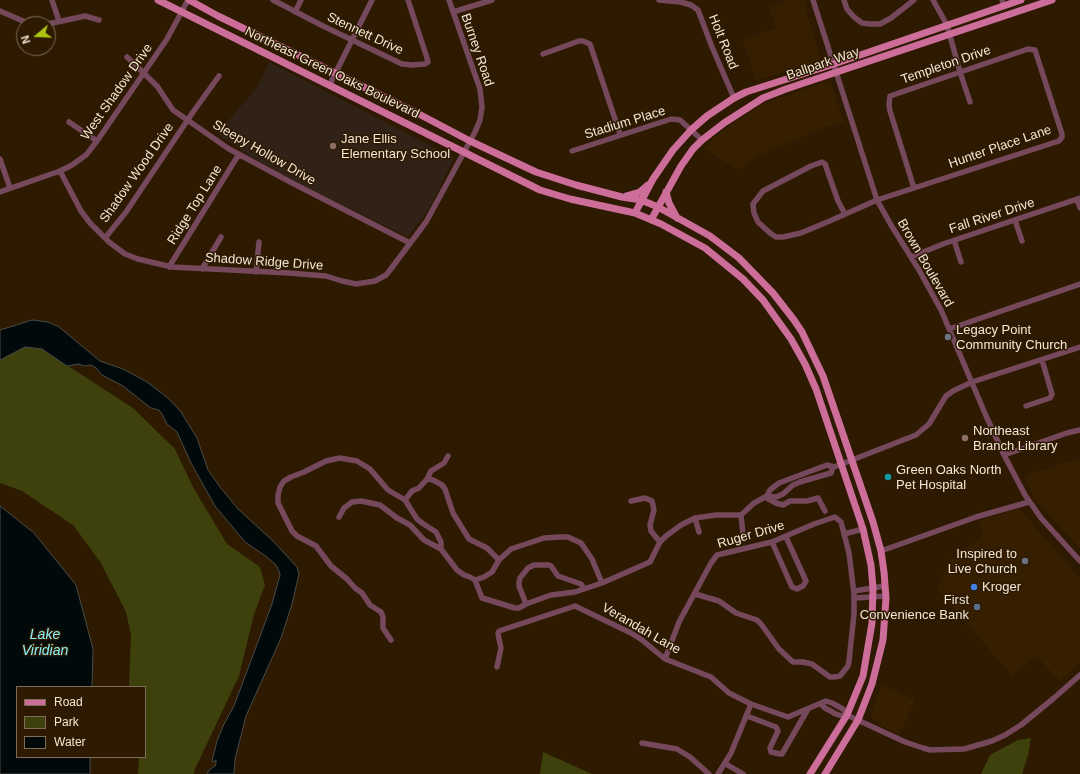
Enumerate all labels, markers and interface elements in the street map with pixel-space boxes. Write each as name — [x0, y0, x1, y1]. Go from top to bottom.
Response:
street label: Stennett Drive — [324, 10, 406, 58]
street label: Burney Road — [457, 12, 497, 88]
street label: Holt Road — [705, 12, 741, 72]
north arrow — [16, 16, 56, 56]
street label: Northeast Green Oaks Boulevard — [242, 24, 422, 122]
text: N — [19, 34, 33, 45]
street label: West Shadow Drive — [78, 41, 156, 143]
street label: Templeton Drive — [899, 42, 993, 88]
street label: Ballpark Way — [784, 44, 862, 84]
street label: Stadium Place — [583, 103, 667, 143]
street label: Sleepy Hollow Drive — [210, 117, 318, 189]
street label: Shadow Wood Drive — [97, 120, 177, 226]
street label: Hunter Place Lane — [947, 122, 1053, 172]
place label: Jane Ellis Elementary School — [341, 131, 450, 162]
marker: Jane Ellis Elementary School — [328, 141, 338, 151]
street label: Ridge Top Lane — [164, 162, 226, 248]
street label: Fall River Drive — [947, 195, 1037, 237]
street label: Brown Boulevard — [893, 216, 957, 310]
street label: Shadow Ridge Drive — [204, 250, 324, 274]
place label: Legacy Point Community Church — [956, 322, 1067, 353]
marker: Legacy Point Community Church — [943, 332, 953, 342]
place label: Northeast Branch Library — [973, 423, 1058, 454]
marker: Northeast Branch Library — [960, 433, 970, 443]
place label: Green Oaks North Pet Hospital — [896, 462, 1001, 493]
marker: Green Oaks North Pet Hospital — [883, 472, 893, 482]
street label: Ruger Drive — [716, 518, 786, 552]
place label: Inspired to Live Church — [948, 546, 1017, 577]
marker: Inspired to Live Church — [1020, 556, 1030, 566]
place label: Kroger — [982, 579, 1021, 595]
marker: Kroger — [969, 582, 979, 592]
place label: First Convenience Bank — [860, 592, 969, 623]
street label: Verandah Lane — [599, 600, 683, 658]
marker: First Convenience Bank — [972, 602, 982, 612]
water label: Lake Viridian — [22, 627, 68, 660]
legend — [16, 686, 146, 758]
text: Road — [54, 695, 83, 709]
text: Park — [54, 715, 79, 729]
text: Water — [54, 735, 86, 749]

